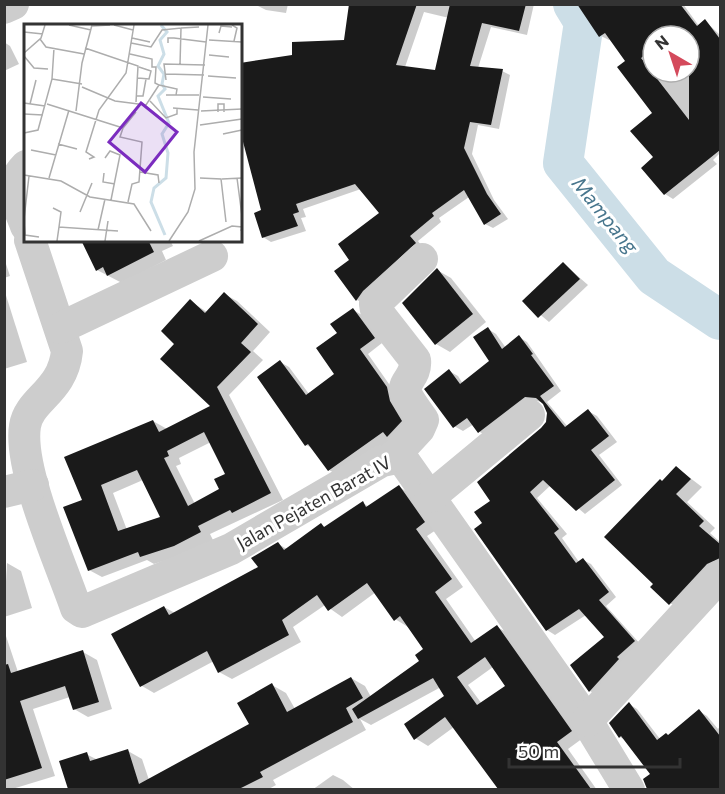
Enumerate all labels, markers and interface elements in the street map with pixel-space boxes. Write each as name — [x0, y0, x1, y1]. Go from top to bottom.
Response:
inset map — [24, 24, 242, 242]
north arrow — [641, 24, 701, 84]
text: N — [651, 31, 672, 53]
water label: Mampang — [568, 171, 645, 258]
street label: Jalan Pejaten Barat IV — [233, 451, 395, 554]
scale bar — [509, 731, 680, 769]
text: 50 m — [518, 740, 559, 762]

